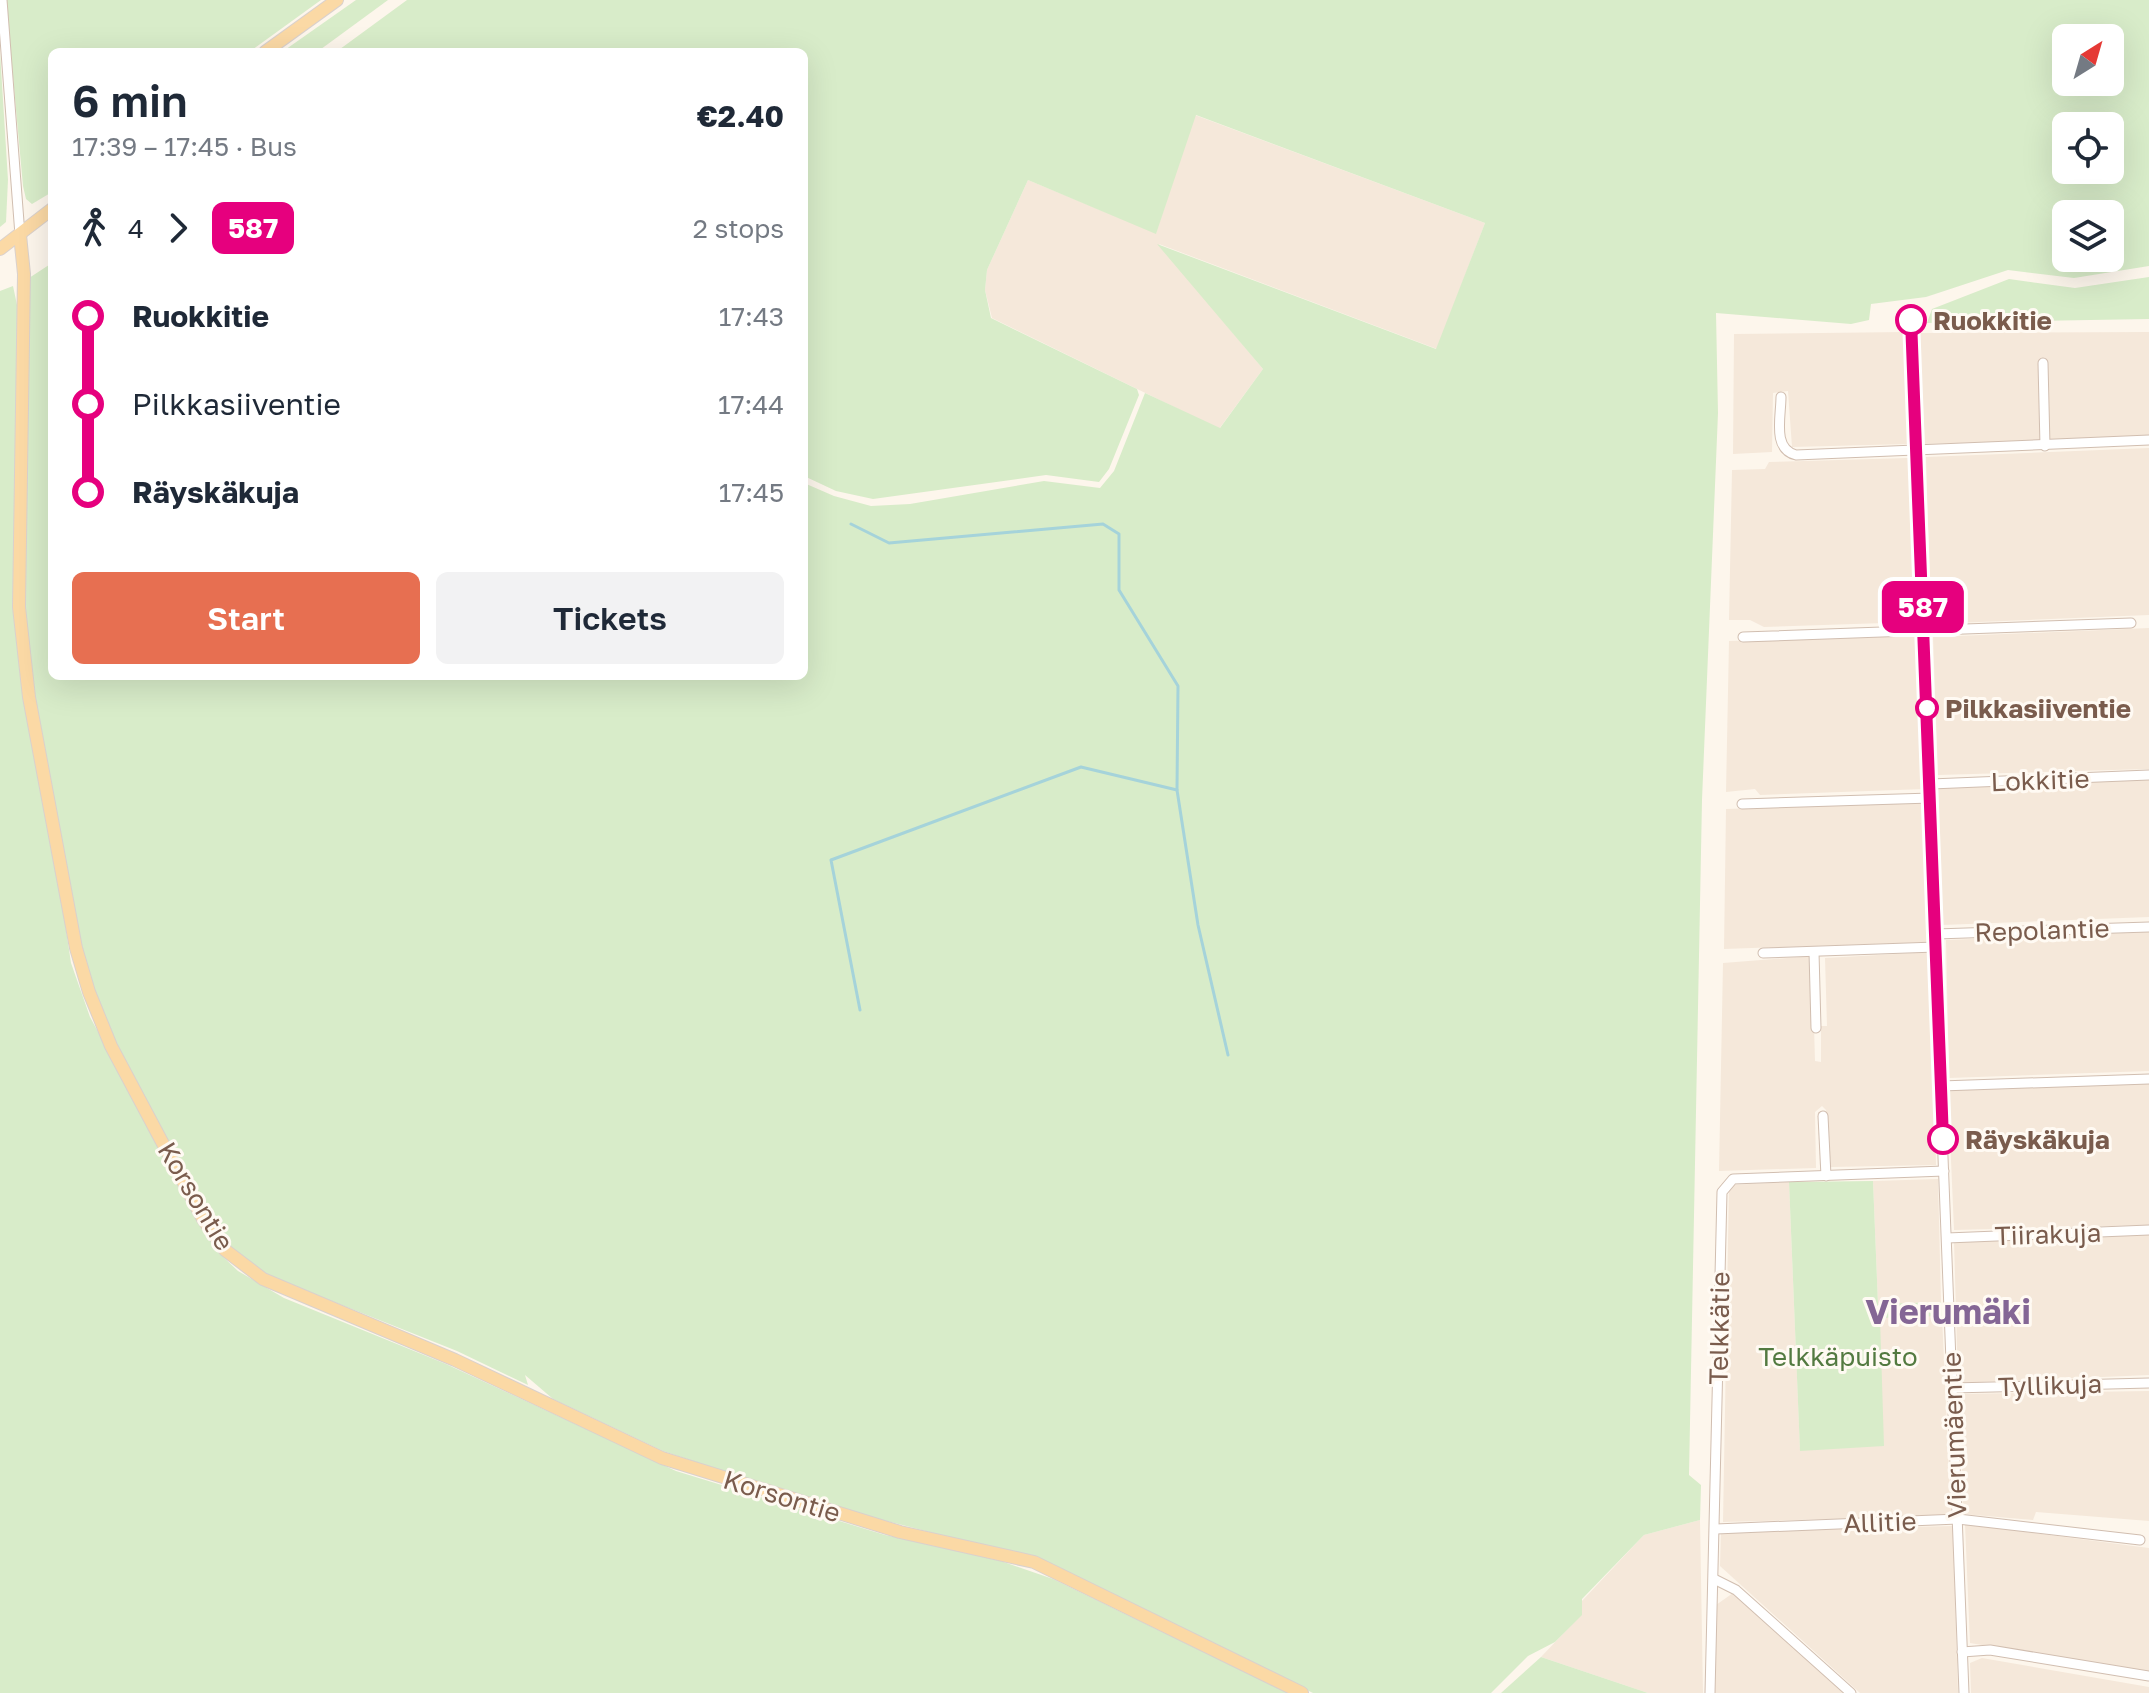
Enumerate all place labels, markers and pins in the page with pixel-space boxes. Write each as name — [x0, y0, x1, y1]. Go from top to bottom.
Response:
marker: Ruokkitie — [1896, 305, 1926, 335]
place label: Ruokkitie — [1933, 305, 2052, 336]
place label: Pilkkasiiventie — [1945, 693, 2131, 724]
marker: Pilkkasiiventie — [1916, 697, 1938, 719]
marker: Räyskäkuja — [1928, 1124, 1958, 1154]
place label: Räyskäkuja — [1965, 1124, 2110, 1155]

